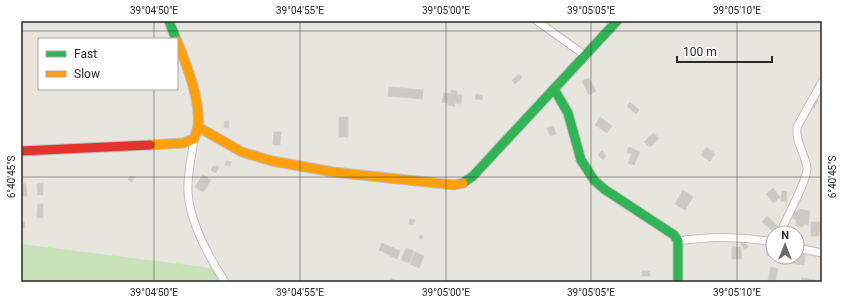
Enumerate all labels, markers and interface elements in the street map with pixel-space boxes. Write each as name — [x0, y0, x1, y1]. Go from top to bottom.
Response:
text: 39°04'50"E — [130, 5, 178, 16]
text: 39°04'55"E — [276, 5, 324, 16]
text: 39°05'00"E — [422, 5, 470, 16]
text: 39°05'05"E — [567, 5, 615, 16]
text: 39°05'10"E — [713, 5, 761, 16]
legend — [38, 38, 178, 90]
scale bar — [677, 38, 772, 64]
text: 100 m — [683, 45, 717, 59]
text: Fast — [74, 47, 97, 61]
text: Slow — [74, 67, 100, 81]
text: 6°40'45"S — [6, 156, 17, 198]
text: 6°40'45"S — [827, 156, 838, 198]
north arrow — [765, 225, 805, 265]
text: N — [781, 229, 789, 242]
text: 39°04'50"E — [130, 287, 178, 298]
text: 39°04'55"E — [276, 287, 324, 298]
text: 39°05'00"E — [422, 287, 470, 298]
text: 39°05'05"E — [567, 287, 615, 298]
text: 39°05'10"E — [713, 287, 761, 298]

